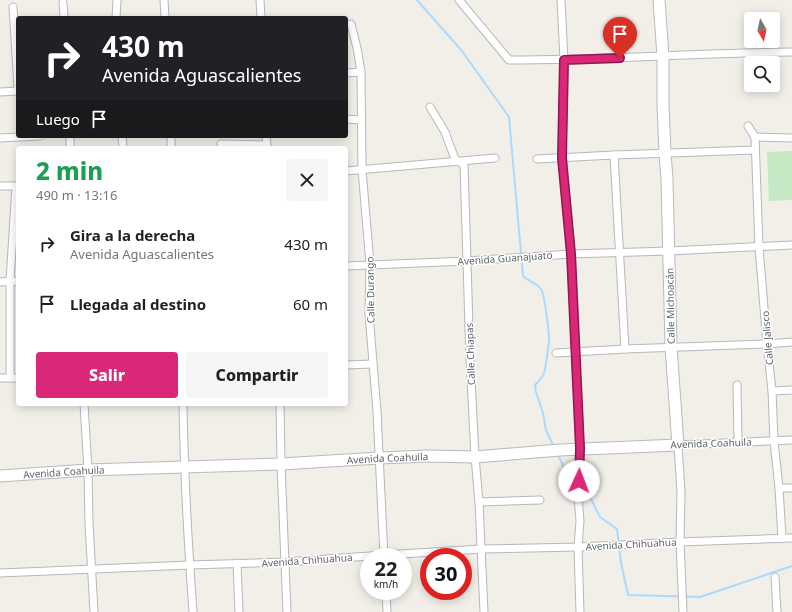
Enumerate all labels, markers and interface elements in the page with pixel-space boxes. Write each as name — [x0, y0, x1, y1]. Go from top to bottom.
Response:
north arrow — [744, 12, 780, 48]
map controls — [744, 12, 780, 92]
pin — [603, 17, 637, 58]
icon: arrive — [609, 23, 631, 45]
text: 430 m — [102, 27, 185, 65]
icon: right — [36, 32, 88, 84]
button: search — [744, 56, 780, 92]
text: Avenida Aguascalientes — [102, 63, 301, 87]
icon: arrive — [88, 108, 110, 130]
text: Luego — [36, 109, 80, 129]
text: 2 min — [36, 154, 103, 187]
button: close — [286, 159, 328, 201]
text: 490 m · 13:16 — [36, 186, 117, 204]
text: Gira a la derecha — [70, 225, 195, 245]
icon: right — [36, 233, 58, 255]
text: 430 m — [284, 234, 328, 254]
text: Avenida Aguascalientes — [70, 245, 214, 263]
street label: Avenida Guanajuato — [457, 248, 553, 268]
street label: Calle Durango — [362, 257, 378, 323]
street label: Calle Michoacán — [662, 268, 678, 344]
icon: arrive — [36, 293, 58, 315]
text: Llegada al destino — [70, 294, 206, 314]
text: 60 m — [293, 294, 328, 314]
street label: Calle Jalisco — [758, 310, 776, 366]
street label: Calle Chiapas — [462, 322, 478, 386]
button: Salir — [36, 352, 178, 398]
button: Compartir — [186, 352, 328, 398]
street label: Avenida Coahuila — [670, 435, 752, 451]
street label: Avenida Coahuila — [346, 449, 429, 467]
position arrow — [558, 460, 600, 502]
street label: Avenida Coahuila — [23, 462, 105, 481]
street label: Avenida Chihuahua — [585, 535, 677, 553]
speed limit sign: 30 — [420, 548, 472, 600]
street label: Avenida Chihuahua — [261, 550, 353, 570]
text: 22 — [375, 555, 397, 582]
text: km/h — [374, 577, 398, 591]

